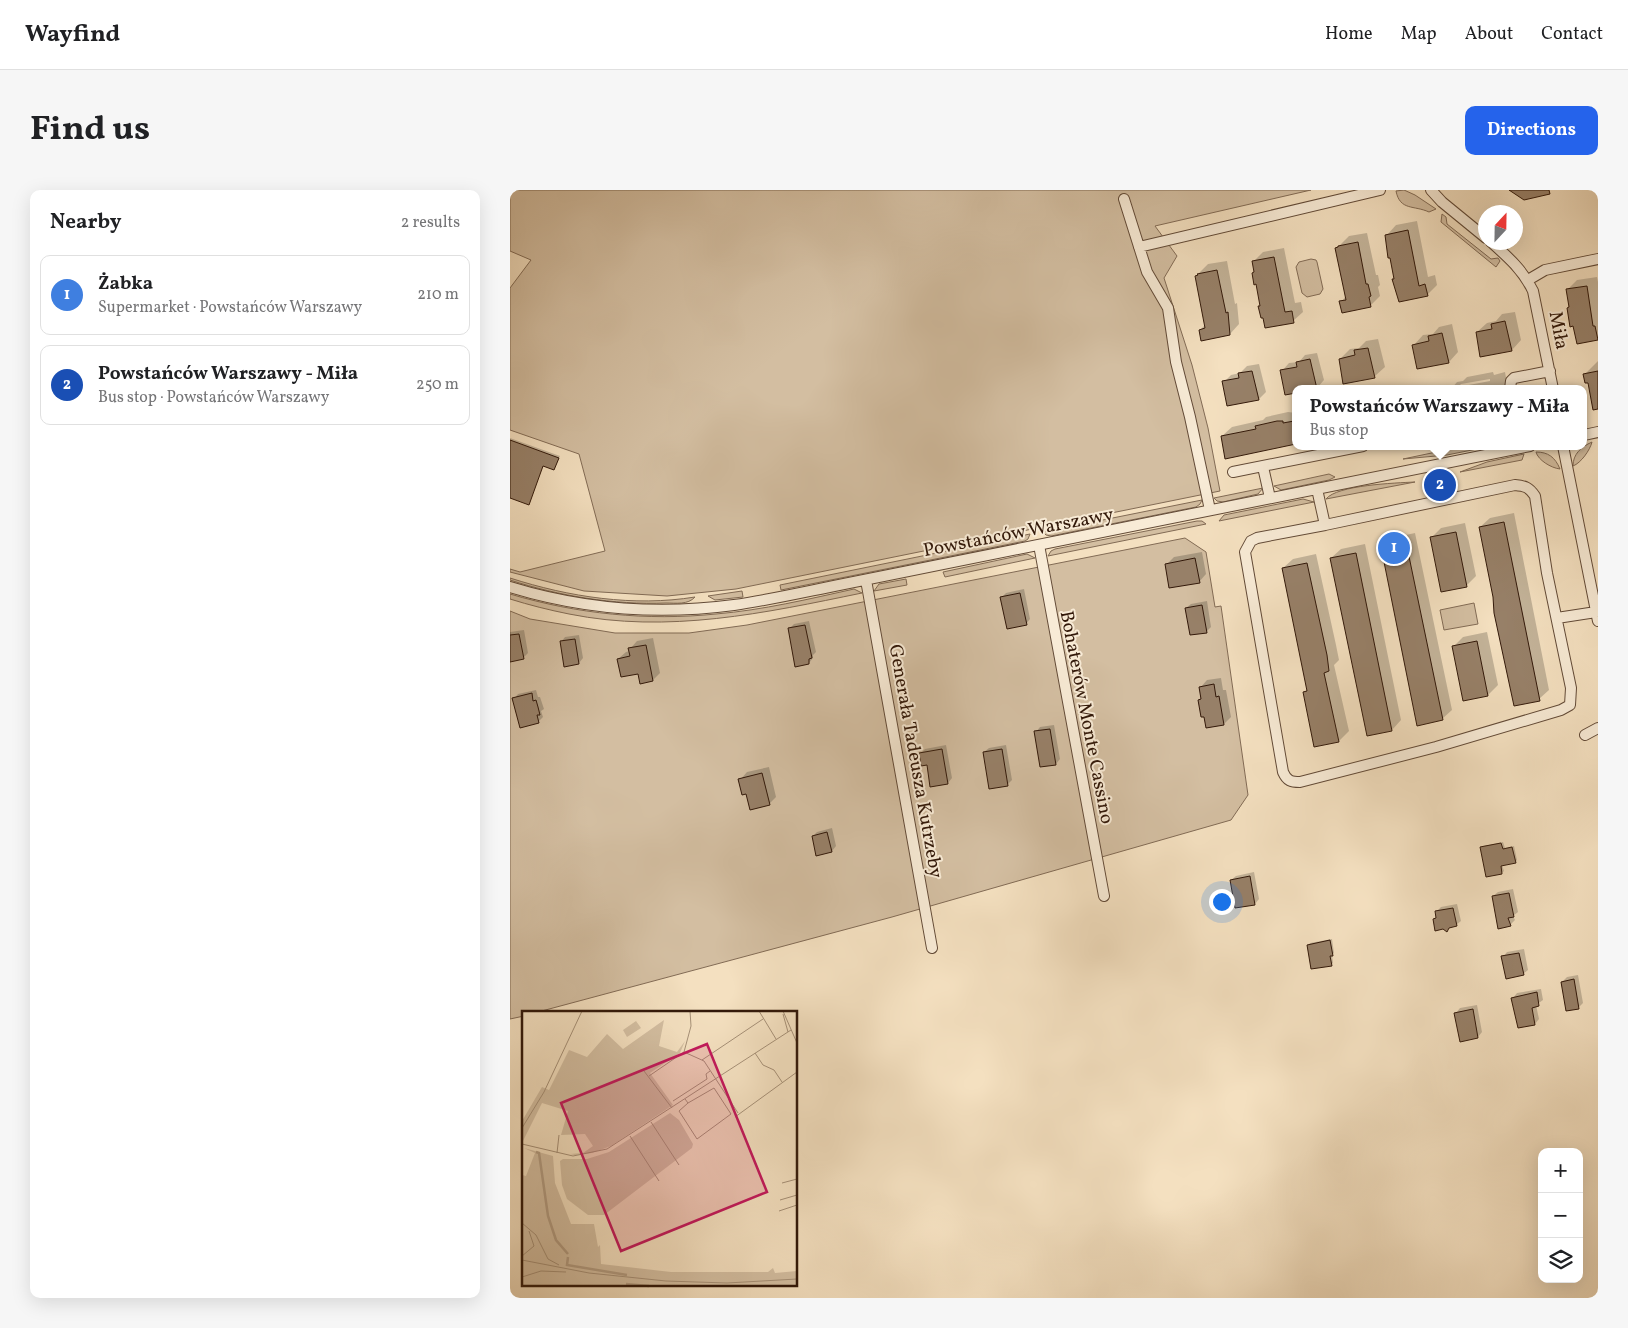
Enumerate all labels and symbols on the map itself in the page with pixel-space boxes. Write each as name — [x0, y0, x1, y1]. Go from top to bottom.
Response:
north arrow — [1478, 205, 1523, 250]
street label: Miła — [1542, 309, 1574, 352]
pin: 2 — [1424, 466, 1456, 504]
street label: Powstańców Warszawy — [921, 502, 1116, 564]
pin: 1 — [1378, 529, 1410, 567]
street label: Bohaterów Monte Cassino — [1053, 608, 1119, 826]
street label: Generała Tadeusza Kutrzeby — [882, 642, 948, 880]
your location — [1209, 889, 1235, 915]
inset map — [522, 1011, 798, 1286]

